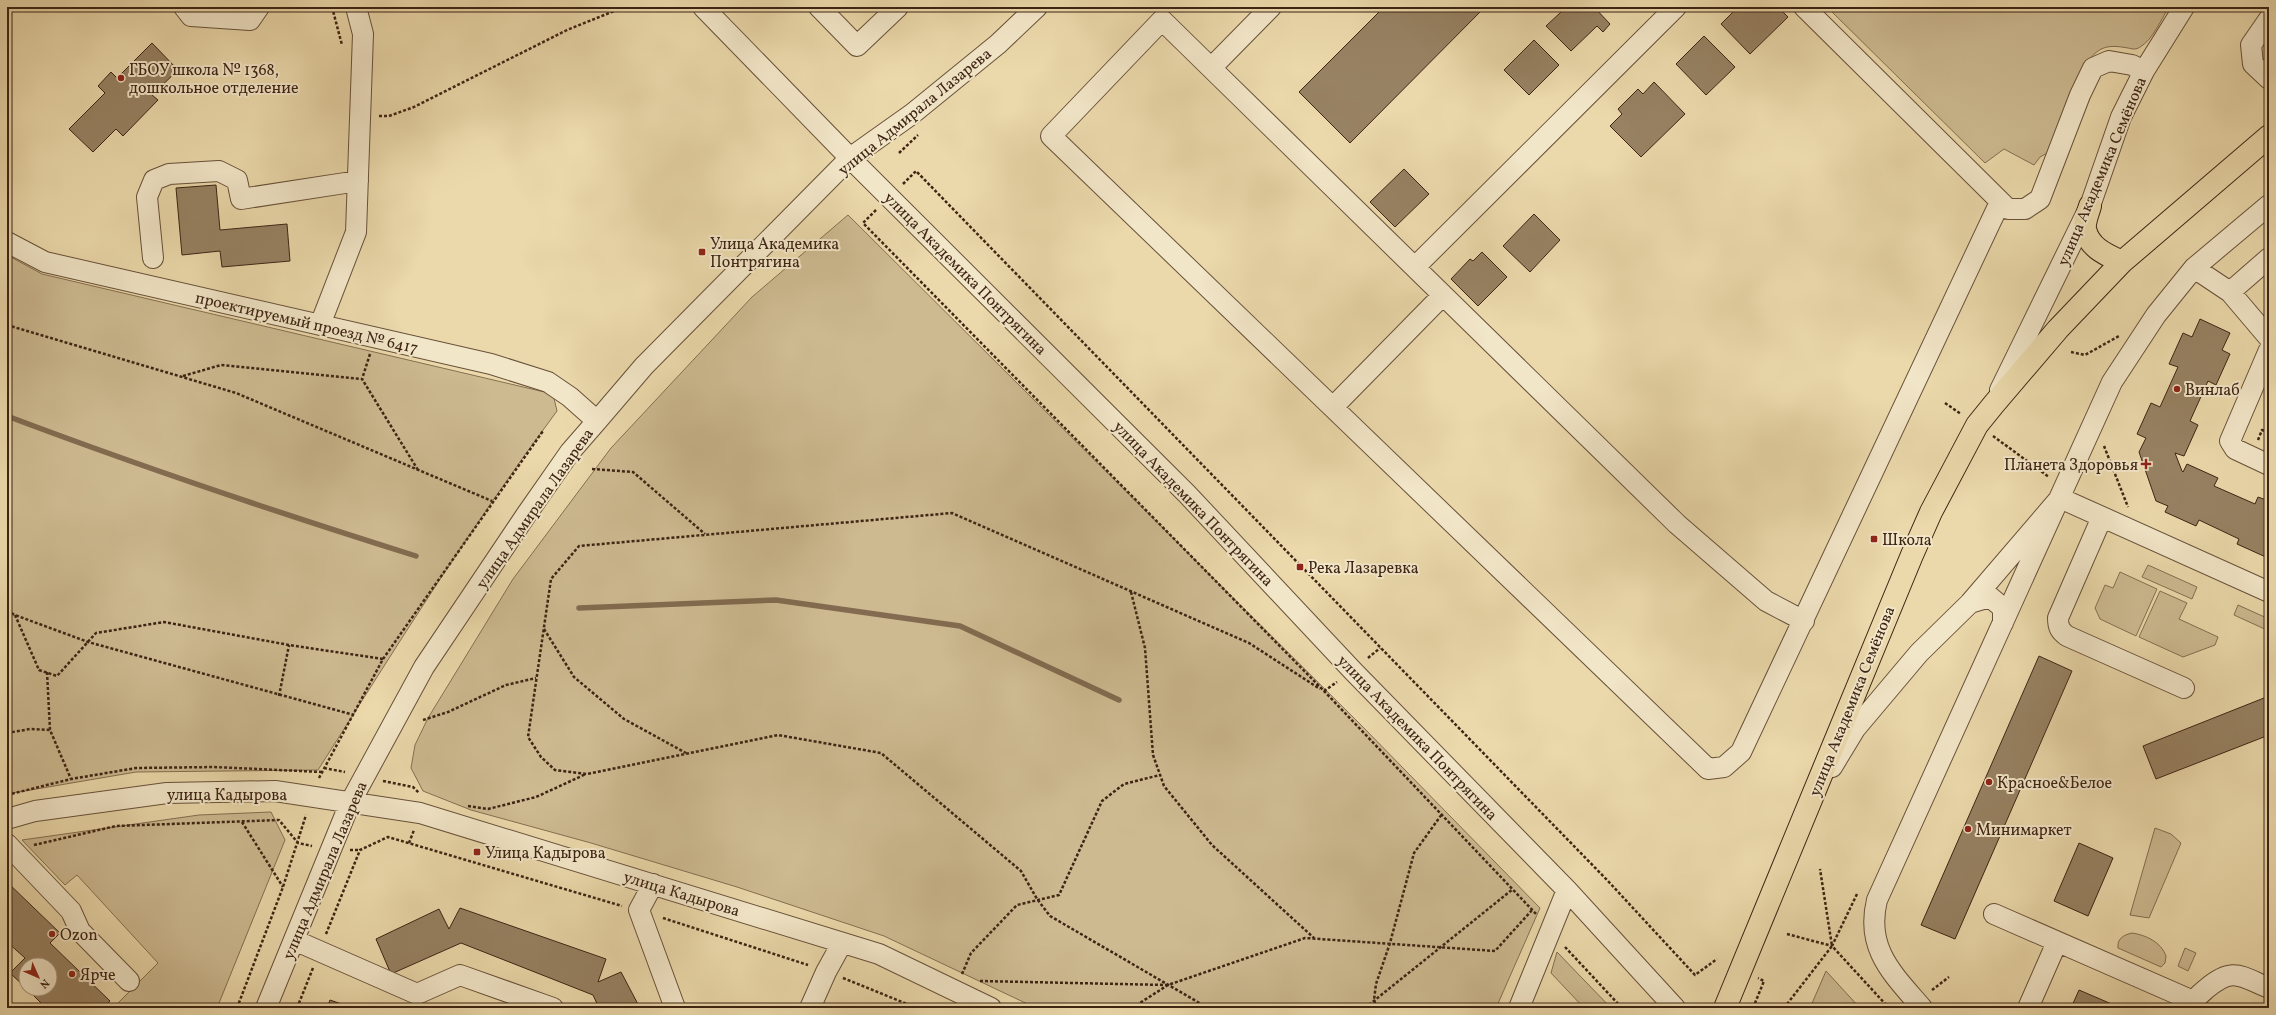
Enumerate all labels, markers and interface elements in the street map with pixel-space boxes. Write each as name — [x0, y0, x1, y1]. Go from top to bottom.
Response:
street label: улица Адмирала Лазарева — [834, 44, 997, 181]
place label: ГБОУ школа № 1368, дошкольное отделение — [129, 60, 299, 100]
marker: ГБОУ школа № 1368, дошкольное отделение — [116, 73, 126, 83]
street label: улица Академика Семёнова — [2053, 74, 2153, 270]
street label: улица Академика Понтрягина — [878, 188, 1051, 361]
place label: Улица Академика Понтрягина — [710, 234, 839, 274]
marker: Улица Академика Понтрягина — [697, 247, 707, 257]
street label: проектируемый проезд № 6417 — [193, 288, 420, 360]
place label: Винлаб — [2185, 380, 2240, 402]
marker: Винлаб — [2172, 384, 2182, 394]
street label: улица Академика Понтрягина — [1107, 417, 1278, 592]
street label: улица Адмирала Лазарева — [472, 424, 600, 594]
place label: Планета Здоровья — [2004, 455, 2138, 477]
marker: Планета Здоровья — [2141, 459, 2151, 469]
place label: Школа — [1882, 530, 1932, 552]
marker: Школа — [1869, 534, 1879, 544]
place label: Река Лазаревка — [1308, 558, 1419, 580]
marker: Река Лазаревка — [1295, 562, 1305, 572]
street label: улица Академика Семёнова — [1805, 603, 1901, 800]
street label: улица Академика Понтрягина — [1331, 651, 1502, 826]
place label: Красное&Белое — [1997, 773, 2112, 795]
marker: Красное&Белое — [1984, 777, 1994, 787]
street label: улица Адмирала Лазарева — [278, 778, 373, 963]
street label: улица Кадырова — [167, 785, 287, 807]
place label: Минимаркет — [1976, 820, 2072, 842]
marker: Минимаркет — [1963, 824, 1973, 834]
place label: Улица Кадырова — [485, 843, 606, 865]
marker: Улица Кадырова — [472, 847, 482, 857]
street label: улица Кадырова — [620, 867, 742, 923]
place label: Ozon — [60, 925, 98, 947]
marker: Ozon — [47, 929, 57, 939]
north arrow — [18, 957, 58, 997]
place label: Ярче — [80, 965, 116, 987]
marker: Ярче — [67, 969, 77, 979]
text: N — [36, 975, 52, 991]

